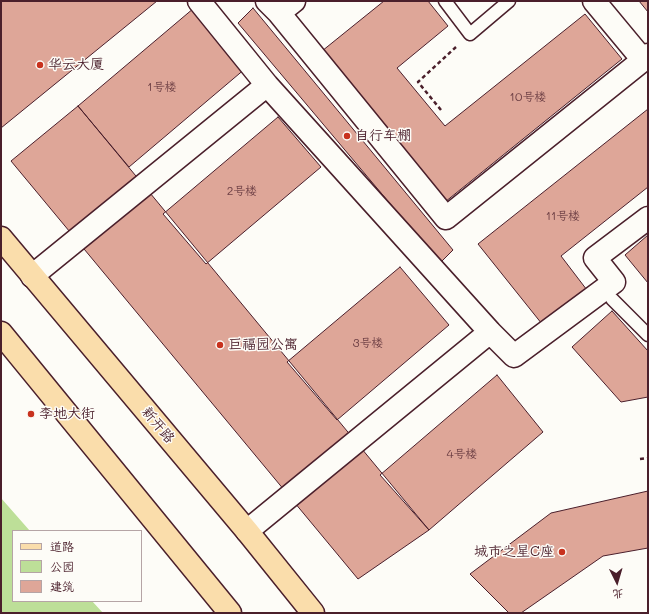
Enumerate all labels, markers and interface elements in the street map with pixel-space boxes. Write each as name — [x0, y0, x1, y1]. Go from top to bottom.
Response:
place label: 华云大厦 — [48, 57, 104, 73]
marker: 华云大厦 — [35, 60, 45, 70]
house number: 1号楼 — [147, 80, 177, 94]
house number: 10号楼 — [510, 90, 546, 104]
place label: 自行车棚 — [355, 128, 411, 144]
marker: 自行车棚 — [342, 131, 352, 141]
house number: 2号楼 — [227, 184, 257, 198]
house number: 11号楼 — [546, 209, 580, 223]
house number: 3号楼 — [352, 336, 384, 350]
place label: 巨福园公寓 — [228, 337, 298, 353]
marker: 巨福园公寓 — [215, 340, 225, 350]
street label: 新开路 — [138, 404, 178, 446]
place label: 李地大街 — [39, 406, 95, 422]
marker: 李地大街 — [26, 409, 36, 419]
house number: 4号楼 — [446, 447, 478, 461]
legend — [12, 530, 142, 602]
text: 道路 — [50, 538, 74, 554]
place label: 城市之星C座 — [474, 544, 554, 560]
marker: 城市之星C座 — [557, 547, 567, 557]
text: 公园 — [50, 558, 74, 574]
north arrow — [597, 562, 637, 602]
text: 建筑 — [50, 578, 74, 594]
text: 北 — [612, 587, 624, 602]

